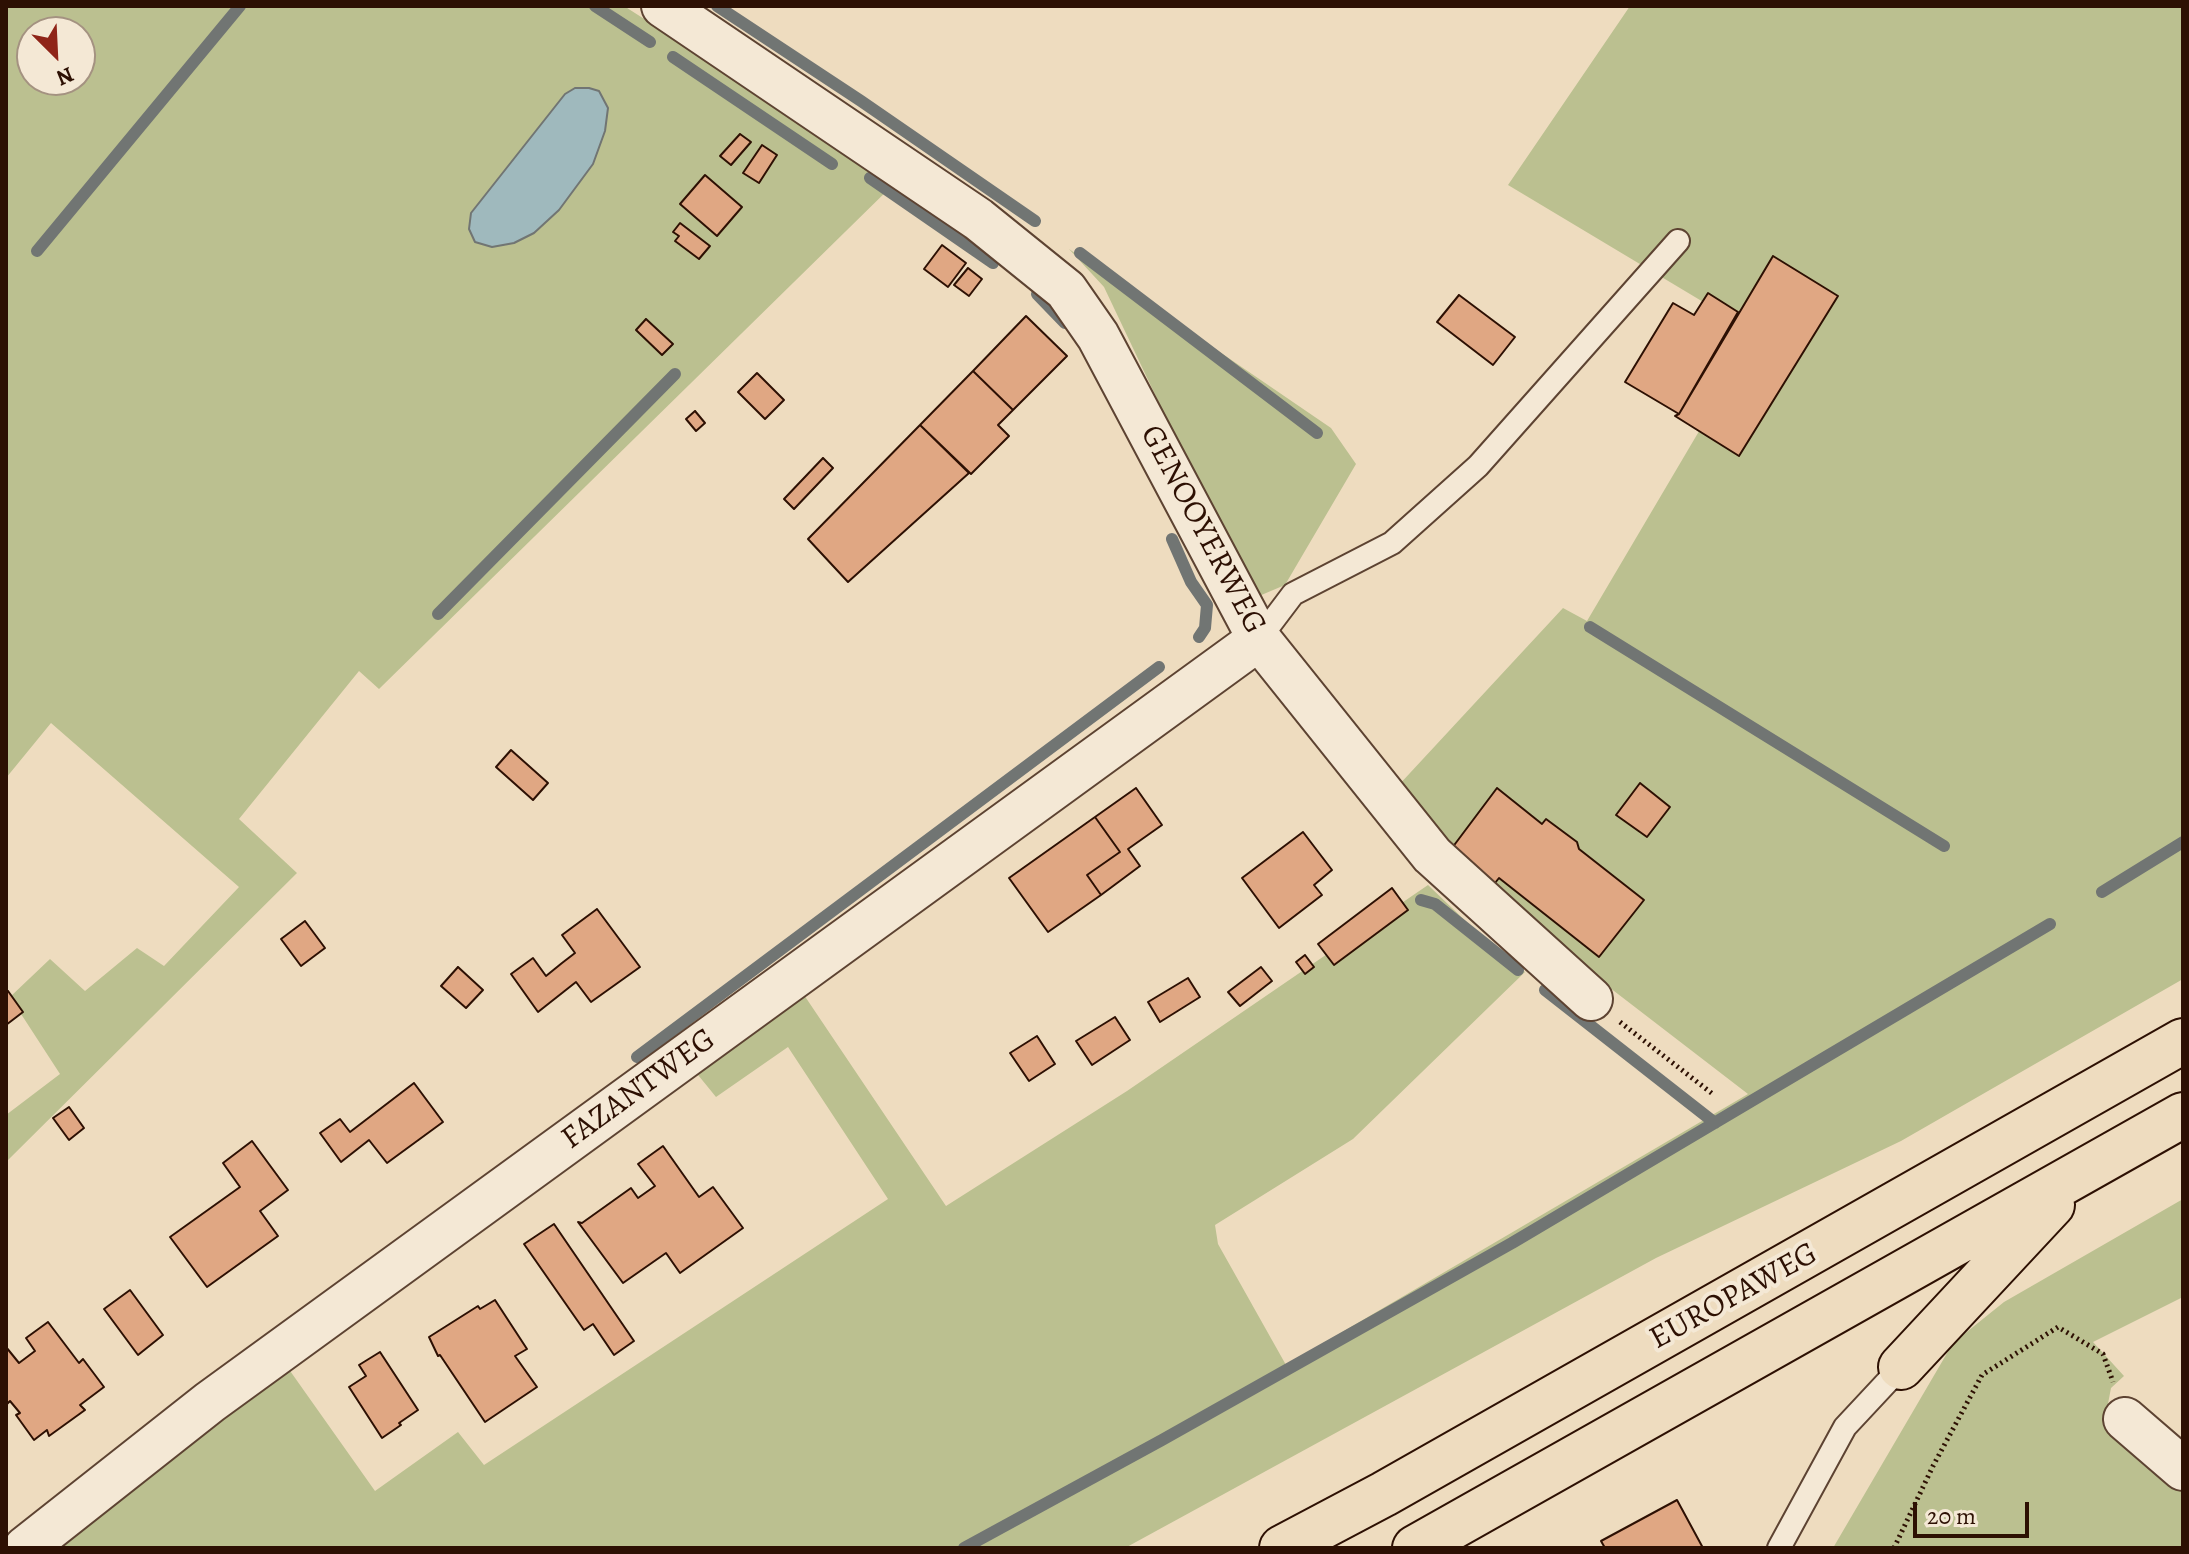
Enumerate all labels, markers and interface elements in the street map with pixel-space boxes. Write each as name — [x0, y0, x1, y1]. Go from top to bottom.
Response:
north arrow — [16, 16, 96, 96]
text: N — [52, 59, 78, 93]
street label: GENOOYERWEG — [1131, 419, 1273, 641]
street label: FAZANTWEG — [555, 1021, 723, 1159]
street label: EUROPAWEG — [1643, 1235, 1825, 1359]
scale bar — [1917, 1486, 2033, 1536]
text: 20 m — [1927, 1500, 1976, 1532]

